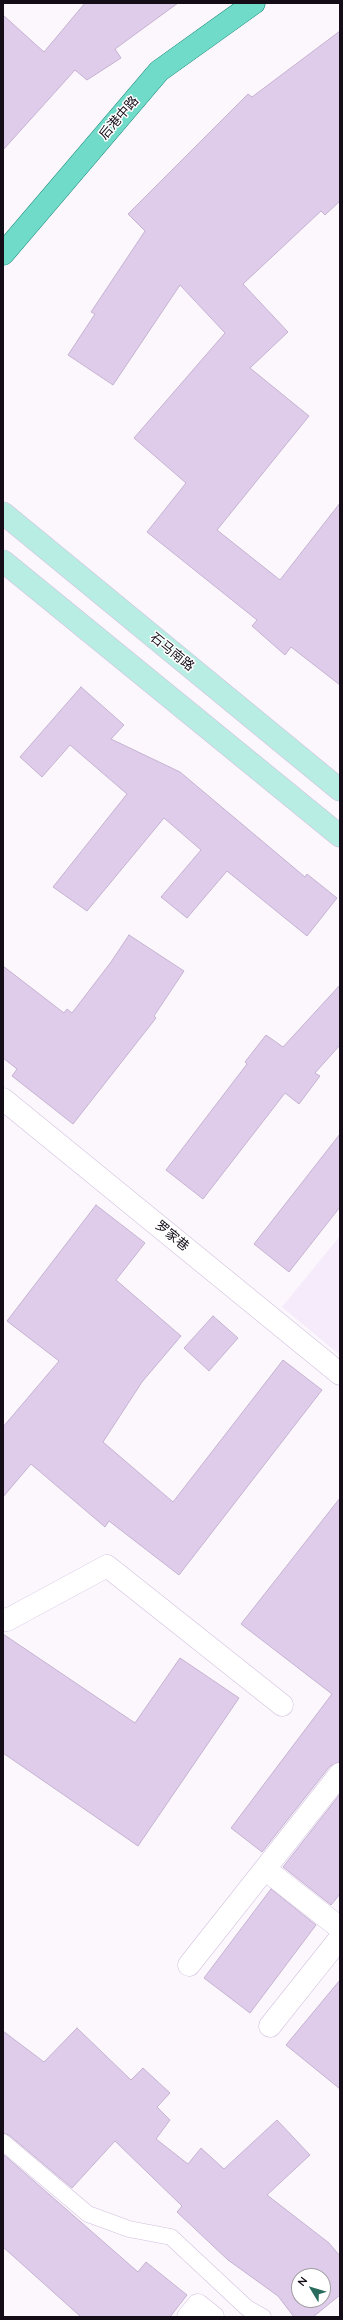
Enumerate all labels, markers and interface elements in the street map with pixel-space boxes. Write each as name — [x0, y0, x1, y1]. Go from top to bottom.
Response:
street label: 后港中路 — [96, 93, 142, 143]
street label: 石马南路 — [147, 630, 197, 674]
street label: 罗家巷 — [152, 1218, 192, 1254]
north arrow — [291, 2268, 331, 2308]
text: N — [294, 2274, 310, 2289]

